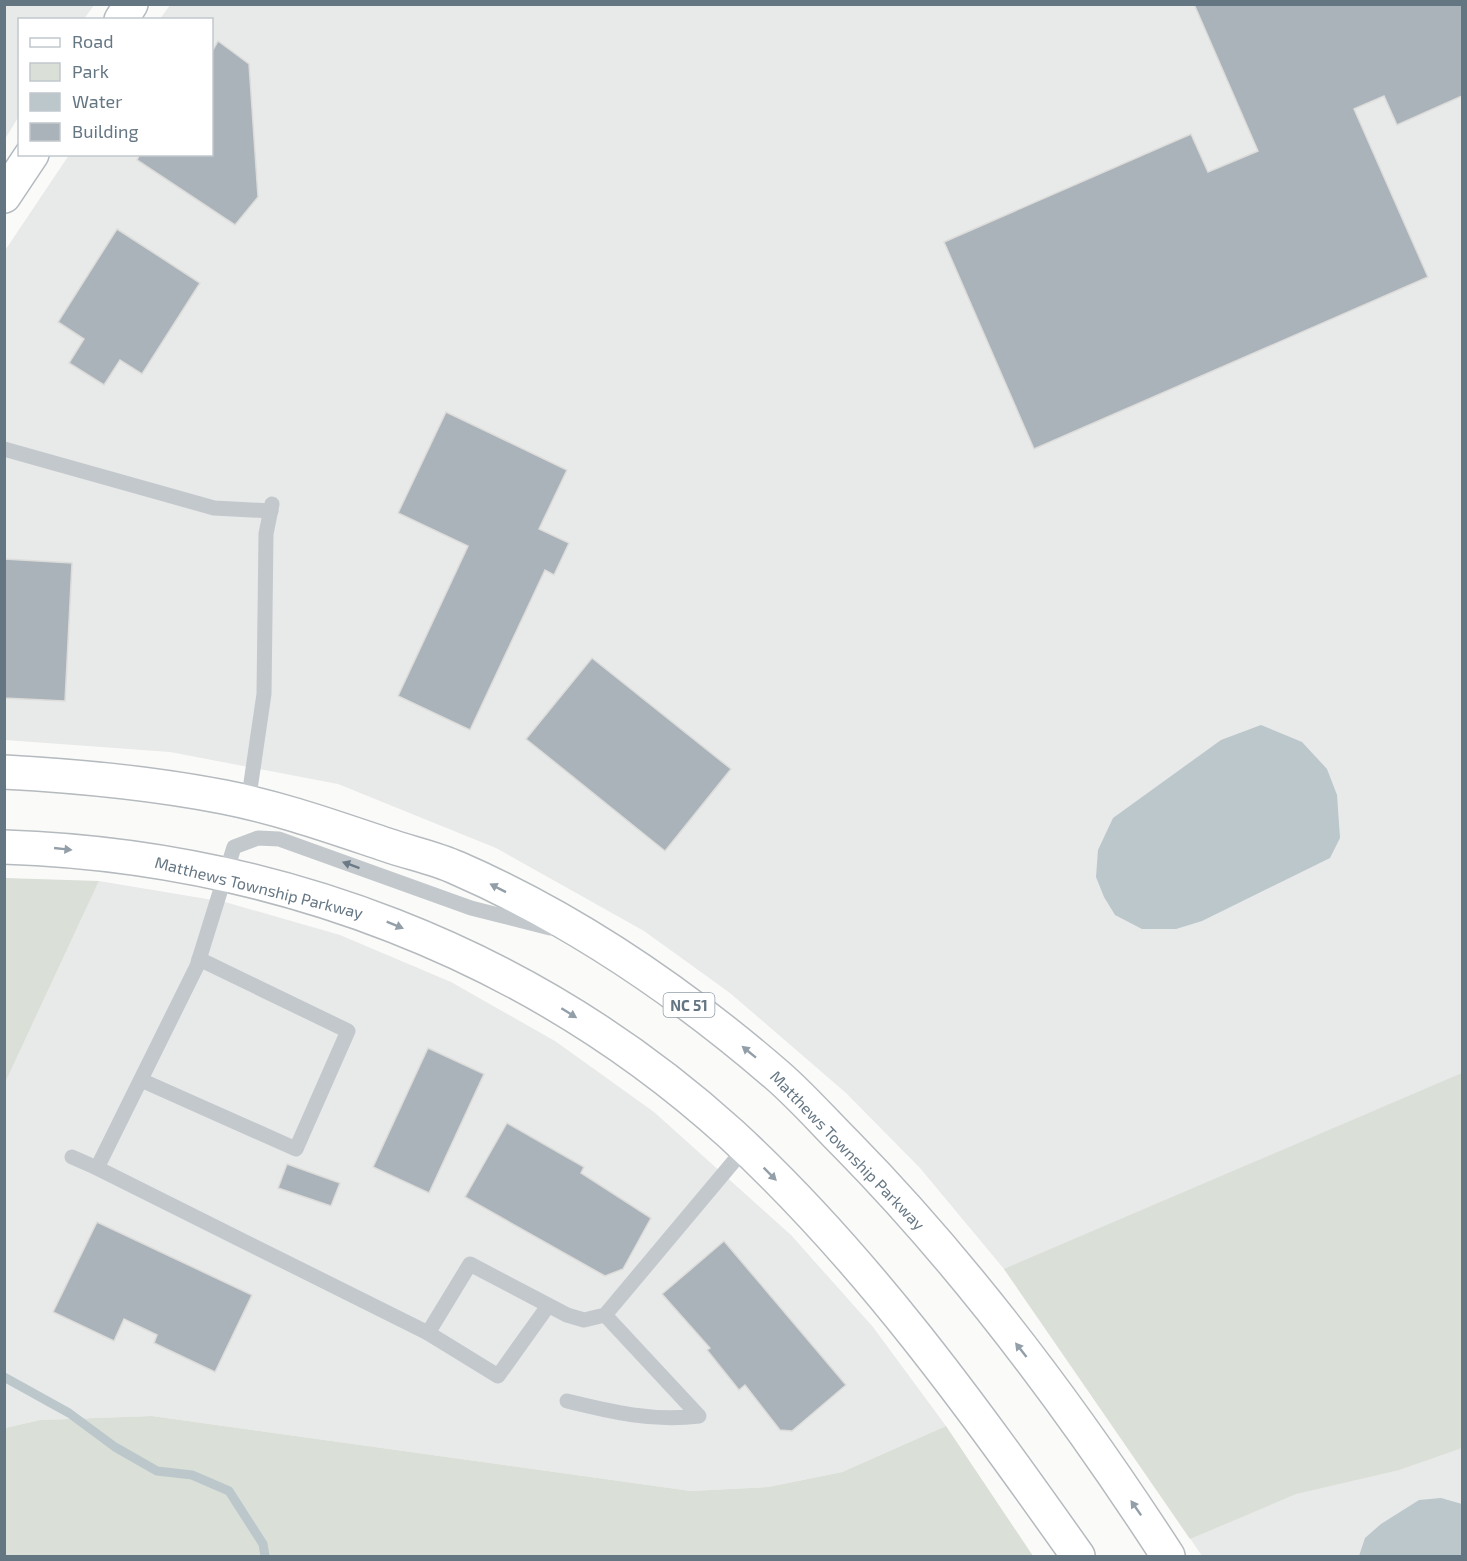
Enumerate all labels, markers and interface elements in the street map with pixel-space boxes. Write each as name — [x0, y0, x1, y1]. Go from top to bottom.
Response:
legend — [18, 18, 213, 156]
text: Road — [72, 30, 113, 52]
text: Park — [72, 60, 109, 82]
text: Water — [72, 90, 122, 112]
text: Building — [72, 120, 139, 142]
one-way arrow — [53, 844, 72, 854]
street label: Matthews Township Parkway — [153, 852, 366, 922]
one-way arrow — [342, 859, 360, 869]
one-way arrow — [489, 884, 506, 893]
one-way arrow — [386, 921, 404, 930]
road number: NC 51 — [664, 993, 714, 1017]
one-way arrow — [561, 1008, 577, 1019]
one-way arrow — [741, 1046, 756, 1058]
street label: Matthews Township Parkway — [767, 1067, 929, 1234]
one-way arrow — [762, 1166, 776, 1180]
one-way arrow — [1016, 1342, 1028, 1357]
one-way arrow — [1130, 1500, 1142, 1516]

